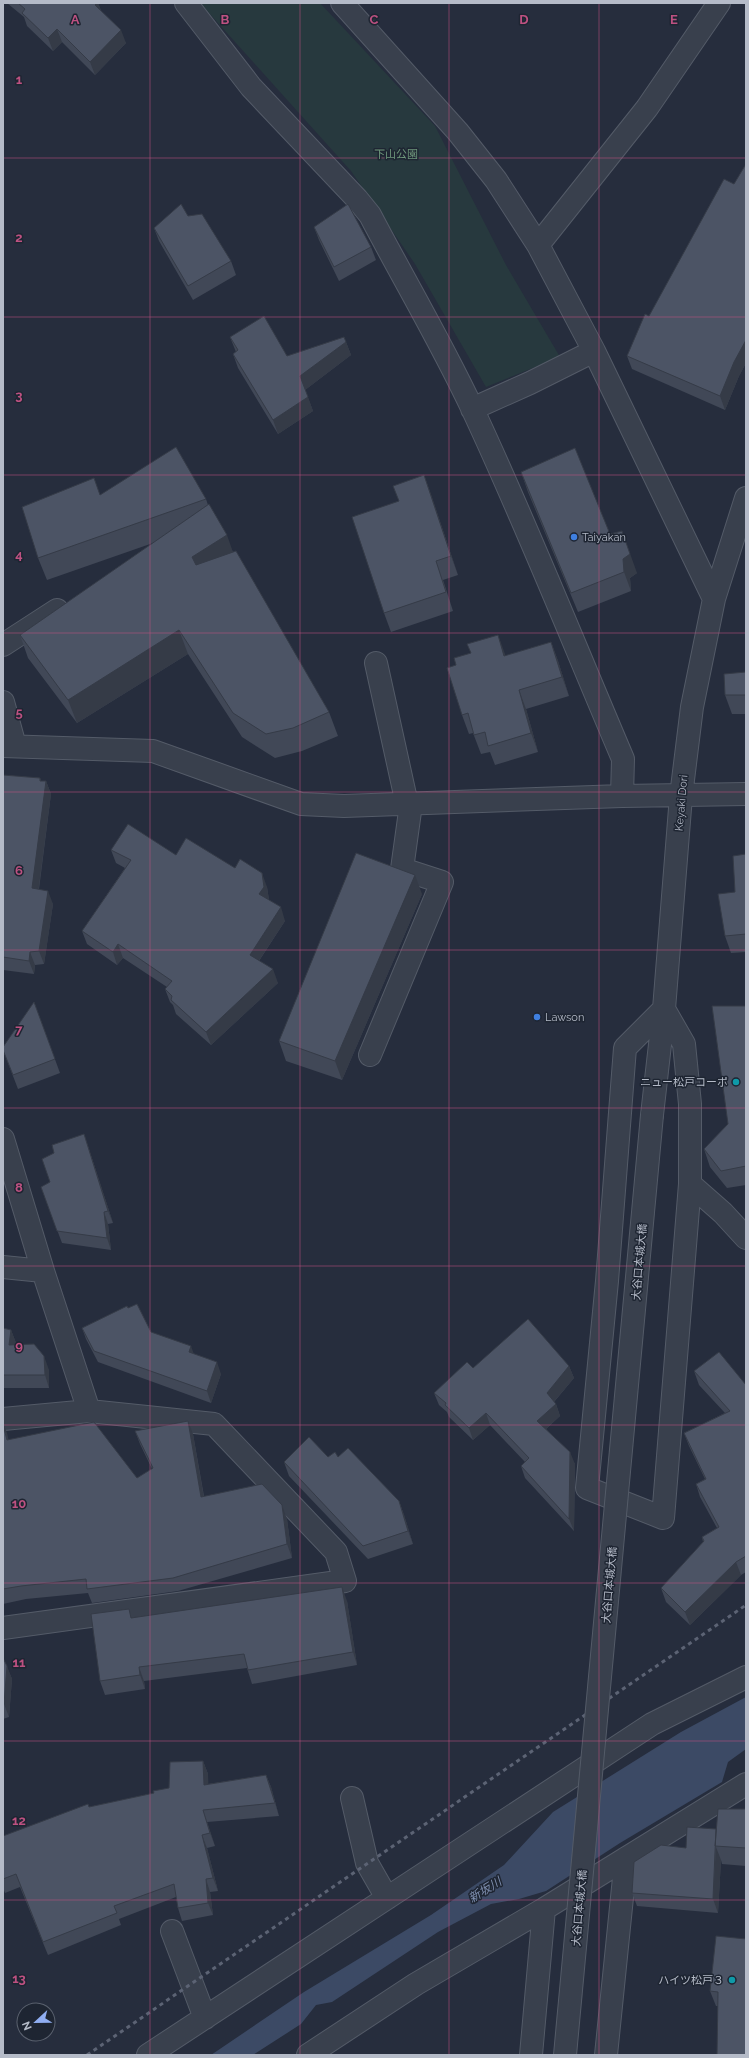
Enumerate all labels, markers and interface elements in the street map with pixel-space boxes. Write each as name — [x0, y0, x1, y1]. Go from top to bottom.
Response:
text: A — [71, 12, 80, 27]
text: B — [221, 12, 230, 27]
text: C — [370, 12, 379, 27]
text: D — [519, 12, 529, 27]
text: E — [670, 12, 678, 27]
text: 1 — [16, 72, 23, 87]
park label: 下山公園 — [374, 148, 418, 161]
text: 2 — [15, 230, 23, 245]
text: 3 — [15, 388, 23, 403]
place label: Taiyakan — [582, 531, 626, 544]
marker: Taiyakan — [569, 532, 579, 542]
text: 4 — [15, 547, 23, 562]
text: 5 — [15, 705, 23, 720]
street label: Keyaki Dori — [673, 774, 690, 832]
text: 6 — [15, 863, 23, 878]
place label: Lawson — [545, 1011, 584, 1024]
marker: Lawson — [532, 1012, 542, 1022]
text: 7 — [15, 1022, 23, 1037]
place label: ニュー松戸コーポ — [640, 1076, 728, 1089]
marker: ニュー松戸コーポ — [731, 1077, 741, 1087]
text: 8 — [15, 1180, 23, 1195]
street label: 大谷口本城大橋 — [630, 1223, 649, 1301]
text: 9 — [15, 1338, 23, 1353]
text: 10 — [12, 1496, 26, 1511]
street label: 大谷口本城大橋 — [600, 1546, 619, 1624]
text: 11 — [13, 1655, 26, 1670]
text: 12 — [12, 1813, 26, 1828]
street label: 大谷口本城大橋 — [570, 1869, 589, 1947]
water label: 新坂川 — [466, 1873, 506, 1905]
text: 13 — [12, 1971, 26, 1986]
place label: ハイツ松戸３ — [658, 1974, 724, 1987]
marker: ハイツ松戸３ — [727, 1975, 737, 1985]
north arrow — [16, 2002, 56, 2042]
text: N — [20, 2019, 35, 2032]

